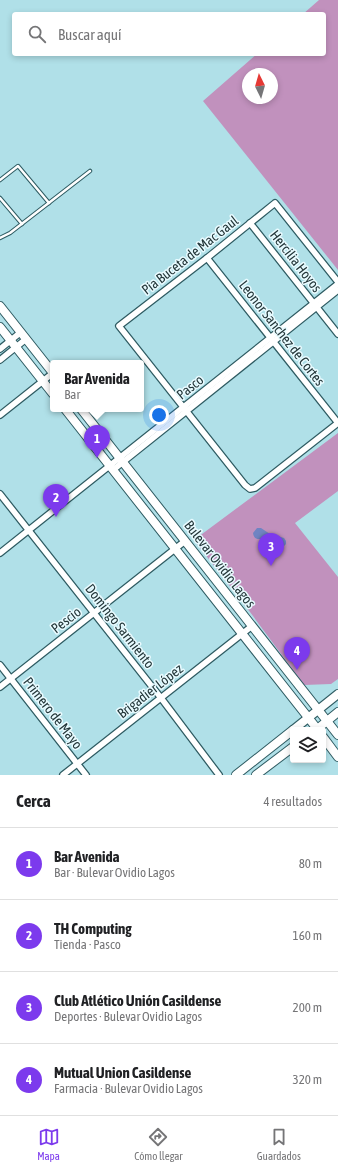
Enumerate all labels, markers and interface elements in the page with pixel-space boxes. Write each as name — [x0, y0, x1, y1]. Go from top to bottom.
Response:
search box — [12, 12, 326, 56]
icon: search — [26, 23, 48, 45]
text: Buscar aquí — [58, 26, 121, 43]
north arrow — [242, 68, 278, 104]
street label: Pia Buceta de Mac Gaul — [139, 212, 242, 298]
street label: Hercilia Hoyos — [267, 227, 325, 295]
street label: Leonor Sanchez de Cortes — [236, 277, 328, 389]
popup — [50, 360, 144, 412]
text: Bar Avenida — [64, 370, 130, 387]
street label: Pasco — [173, 371, 207, 403]
text: Bar — [64, 387, 80, 402]
your location — [149, 405, 169, 425]
pin: 1 — [84, 425, 110, 458]
pin: 2 — [43, 484, 69, 517]
street label: Bulevar Ovidio Lagos — [181, 517, 259, 611]
pin: 3 — [258, 533, 284, 566]
street label: Domingo Sarmiento — [82, 581, 158, 671]
street label: Pescio — [48, 604, 84, 636]
pin: 4 — [284, 637, 310, 670]
street label: Brigadier López — [114, 661, 186, 721]
street label: Primero de Mayo — [20, 674, 86, 752]
map controls — [290, 727, 326, 763]
button: layers — [290, 727, 326, 763]
text: Cerca — [16, 791, 51, 811]
text: 4 resultados — [263, 794, 322, 809]
text: Bar Avenida — [54, 848, 120, 865]
text: 1 — [26, 856, 32, 871]
text: 80 m — [299, 856, 322, 871]
text: Bar · Bulevar Ovidio Lagos — [54, 865, 175, 880]
text: TH Computing — [54, 920, 132, 937]
text: 2 — [26, 928, 32, 943]
text: 160 m — [293, 928, 322, 943]
text: Tienda · Pasco — [54, 937, 121, 952]
text: Club Atlético Unión Casildense — [54, 992, 221, 1009]
text: 3 — [26, 1000, 32, 1015]
text: 200 m — [293, 1000, 322, 1015]
text: Deportes · Bulevar Ovidio Lagos — [54, 1009, 202, 1024]
text: Mutual Union Casildense — [54, 1064, 191, 1081]
text: 4 — [26, 1072, 32, 1087]
text: 320 m — [293, 1072, 322, 1087]
text: Farmacia · Bulevar Ovidio Lagos — [54, 1081, 203, 1096]
tab: Mapa — [37, 1126, 60, 1162]
tab: Cómo llegar — [134, 1126, 183, 1162]
tab: Guardados — [257, 1126, 301, 1162]

